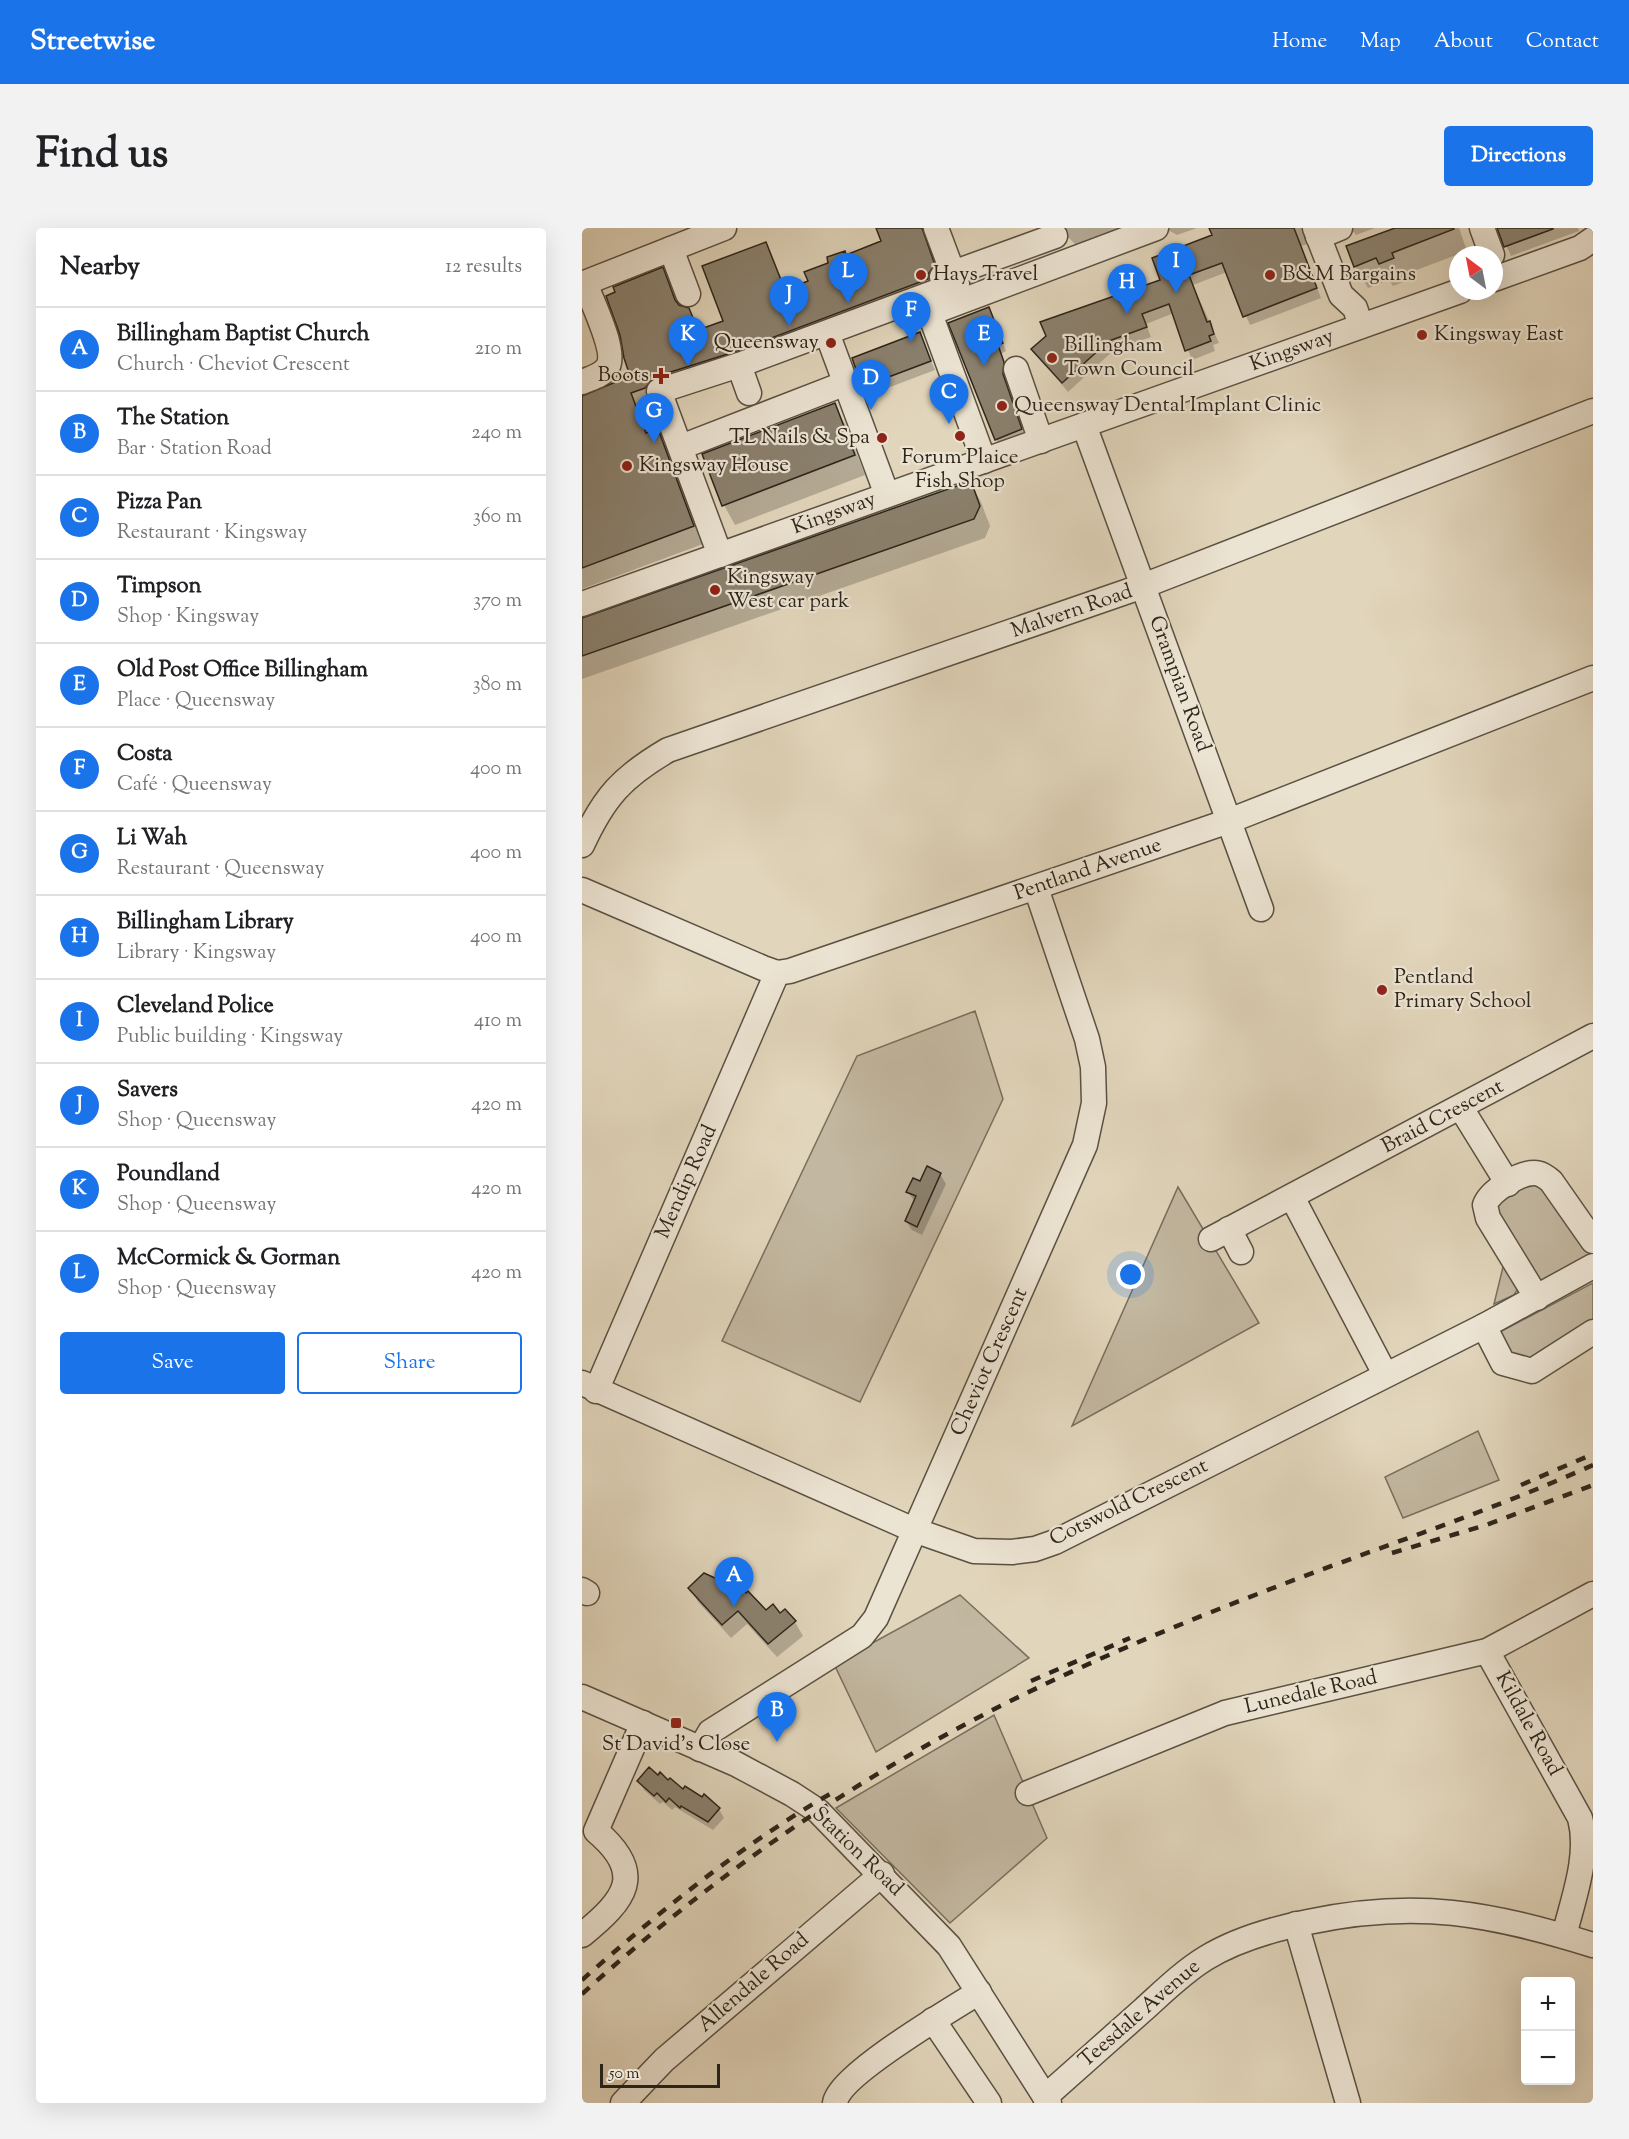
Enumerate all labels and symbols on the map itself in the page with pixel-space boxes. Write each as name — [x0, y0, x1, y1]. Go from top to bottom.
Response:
pin: I — [1156, 244, 1196, 293]
north arrow — [1449, 246, 1503, 300]
pin: L — [828, 254, 868, 303]
place label: Hays Travel — [933, 260, 1038, 290]
place label: B&M Bargains — [1282, 260, 1416, 290]
pin: H — [1108, 264, 1146, 314]
marker: Hays Travel — [914, 268, 928, 282]
marker: B&M Bargains — [1263, 268, 1277, 282]
pin: J — [770, 276, 808, 326]
pin: F — [892, 292, 930, 342]
pin: K — [668, 316, 708, 366]
pin: E — [964, 316, 1004, 366]
place label: Kingsway East — [1434, 320, 1564, 350]
street label: Kingsway — [1246, 322, 1339, 380]
place label: Queensway — [713, 328, 820, 358]
marker: Kingsway East — [1415, 328, 1429, 342]
place label: Billingham Town Council — [1064, 331, 1194, 385]
marker: Queensway — [824, 336, 838, 350]
marker: Billingham Town Council — [1045, 351, 1059, 365]
pin: D — [852, 360, 890, 410]
place label: Boots — [597, 361, 649, 391]
marker: Boots — [654, 369, 668, 383]
pin: C — [930, 374, 968, 424]
place label: Queensway Dental Implant Clinic — [1014, 391, 1321, 421]
pin: G — [634, 394, 674, 443]
marker: Queensway Dental Implant Clinic — [995, 399, 1009, 413]
place label: TL Nails & Spa — [729, 423, 870, 453]
marker: Forum Plaice Fish Shop — [953, 429, 967, 443]
marker: TL Nails & Spa — [875, 431, 889, 445]
place label: Forum Plaice Fish Shop — [901, 443, 1019, 497]
place label: Kingsway House — [639, 451, 789, 481]
marker: Kingsway House — [620, 459, 634, 473]
street label: Kingsway — [788, 485, 881, 543]
place label: Kingsway West car park — [727, 563, 850, 617]
street label: Malvern Road — [1007, 577, 1137, 647]
marker: Kingsway West car park — [708, 583, 722, 597]
street label: Grampian Road — [1140, 612, 1218, 757]
street label: Pentland Avenue — [1010, 831, 1166, 909]
place label: Pentland Primary School — [1394, 963, 1532, 1017]
marker: Pentland Primary School — [1375, 983, 1389, 997]
street label: Braid Crescent — [1377, 1072, 1509, 1162]
street label: Mendip Road — [648, 1120, 726, 1244]
your location — [1116, 1260, 1145, 1289]
street label: Cheviot Crescent — [944, 1283, 1036, 1441]
street label: Cotswold Crescent — [1045, 1452, 1213, 1554]
pin: A — [714, 1558, 754, 1607]
street label: Lunedale Road — [1242, 1663, 1380, 1723]
street label: Kildale Road — [1487, 1666, 1569, 1782]
pin: B — [758, 1692, 796, 1742]
marker: St David's Close — [669, 1716, 683, 1730]
place label: St David's Close — [602, 1730, 750, 1760]
street label: Station Road — [804, 1800, 910, 1904]
street label: Allendale Road — [692, 1926, 816, 2040]
street label: Teesdale Avenue — [1073, 1953, 1207, 2075]
scale bar — [600, 2061, 720, 2088]

